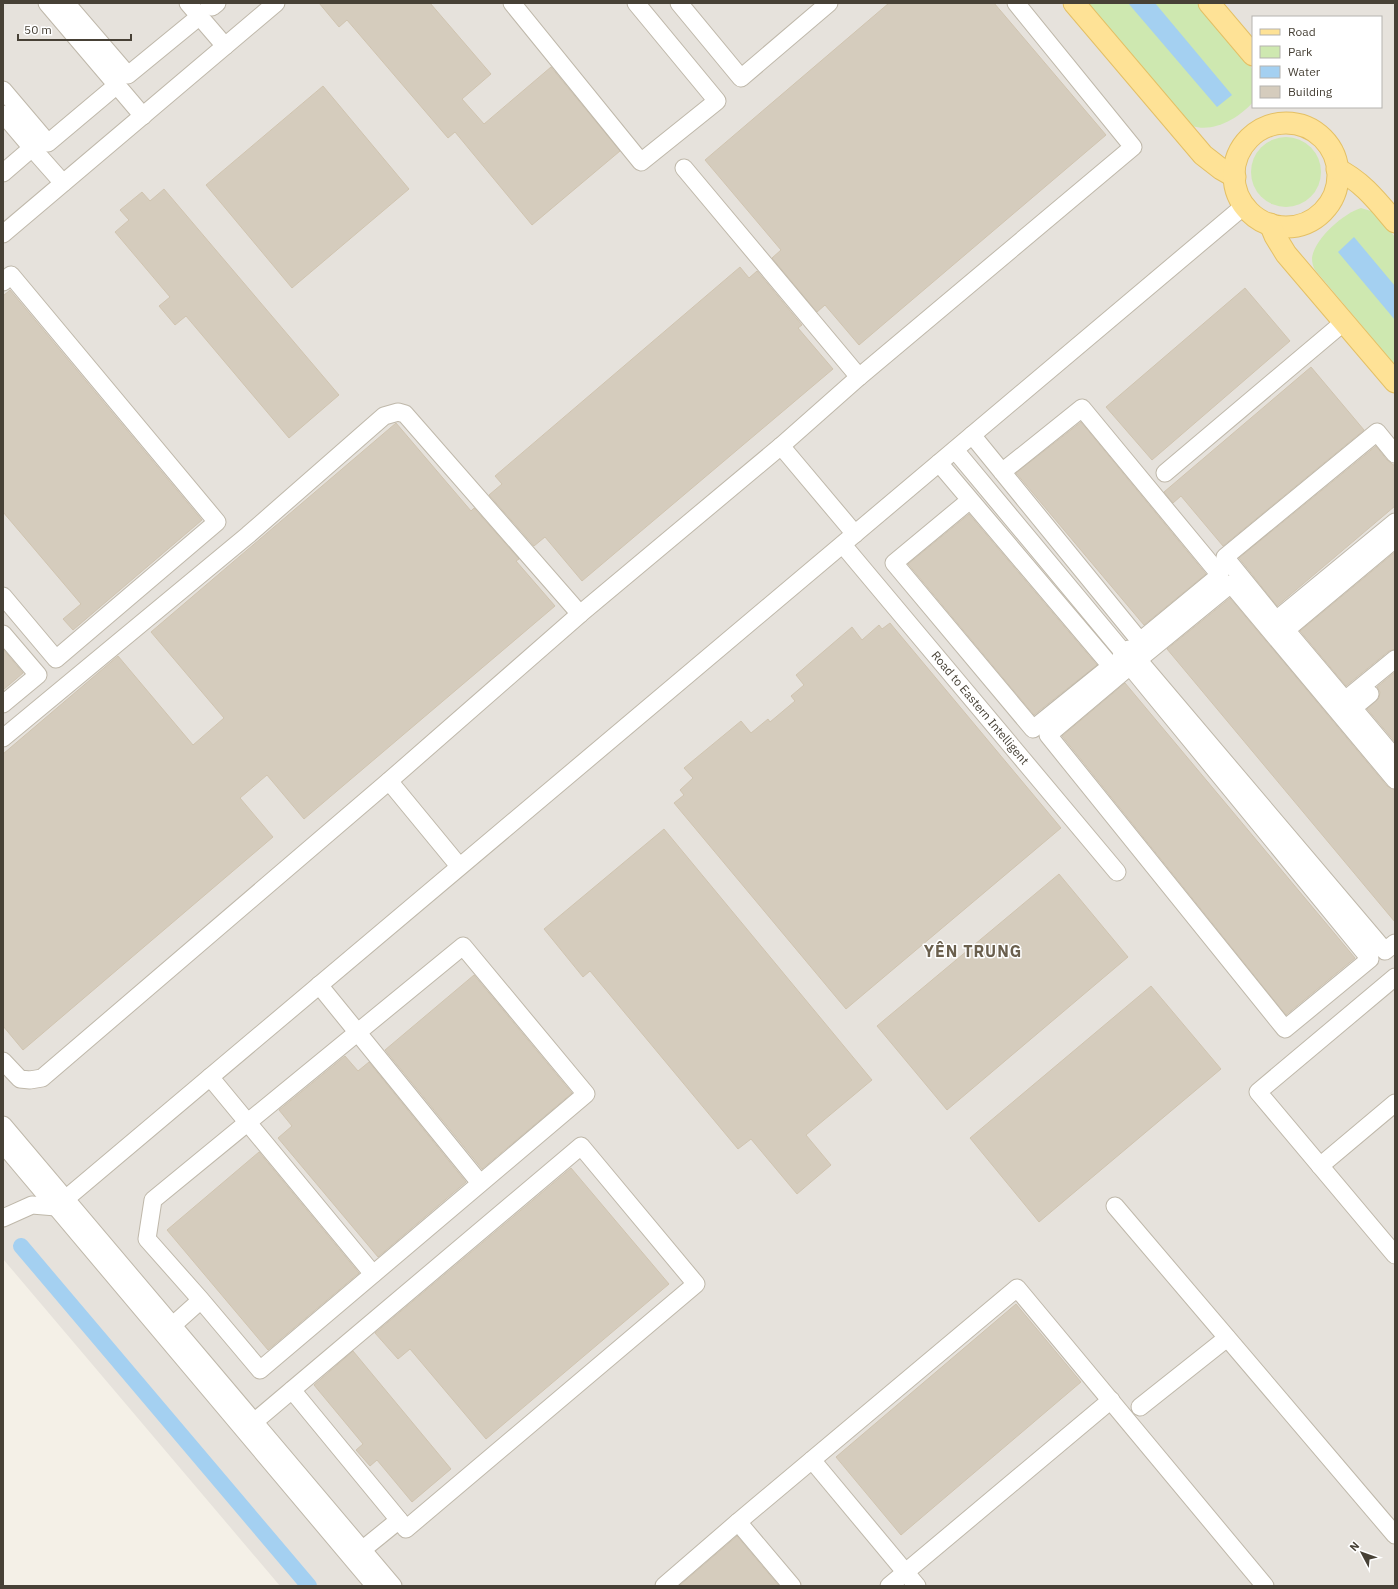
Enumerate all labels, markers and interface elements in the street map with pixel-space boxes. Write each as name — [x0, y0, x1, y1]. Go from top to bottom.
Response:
scale bar — [18, 16, 131, 42]
legend — [1252, 16, 1382, 108]
text: 50 m — [24, 22, 52, 37]
text: Road — [1288, 24, 1316, 39]
text: Park — [1288, 44, 1313, 59]
text: Water — [1288, 64, 1321, 79]
text: Building — [1288, 84, 1333, 99]
street label: Road to Eastern Intelligent — [928, 648, 1032, 768]
district label: YÊN TRUNG — [924, 941, 1022, 961]
north arrow — [1342, 1533, 1382, 1573]
text: N — [1347, 1539, 1362, 1554]

